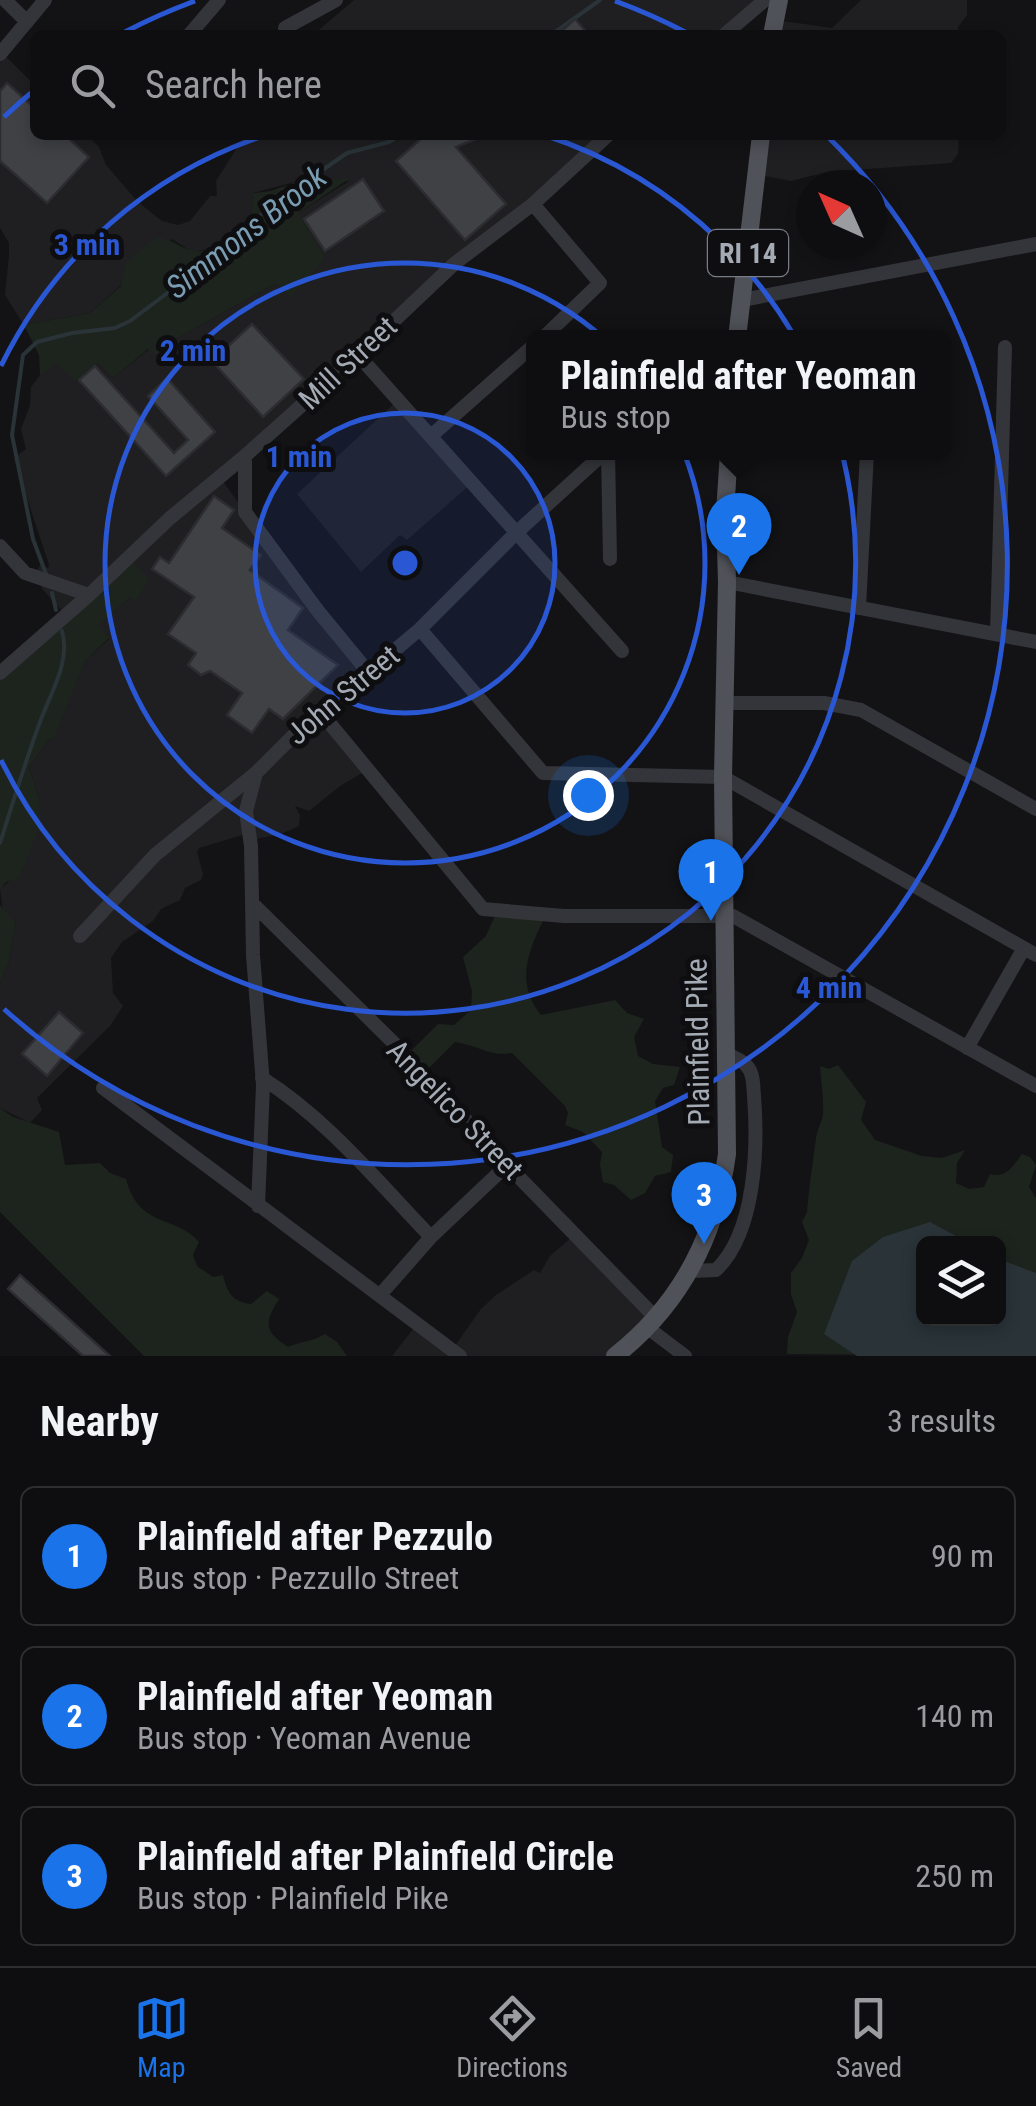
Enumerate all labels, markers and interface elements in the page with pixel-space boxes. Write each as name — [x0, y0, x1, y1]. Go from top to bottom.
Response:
search box — [30, 30, 1006, 140]
icon: search — [65, 58, 120, 113]
text: Search here — [145, 63, 322, 107]
water label: Simmons Brook — [158, 157, 335, 306]
north arrow — [796, 170, 886, 260]
text: 3 min — [54, 227, 120, 262]
road number: RI 14 — [708, 230, 788, 276]
street label: Mill Street — [292, 309, 404, 417]
popup — [526, 330, 951, 460]
text: 2 min — [160, 333, 226, 368]
text: Plainfield after Yeoman — [560, 354, 917, 398]
text: Bus stop — [560, 398, 671, 436]
text: 1 min — [266, 439, 332, 474]
pin: 2 — [706, 492, 772, 575]
centre of rings — [387, 545, 423, 581]
street label: John Street — [279, 638, 406, 752]
your location — [563, 770, 614, 821]
pin: 1 — [678, 838, 744, 921]
street label: Plainfield Pike — [679, 958, 716, 1126]
text: 4 min — [796, 970, 862, 1005]
street label: Angelico Street — [380, 1033, 531, 1187]
pin: 3 — [672, 1162, 736, 1244]
map controls — [916, 1236, 1006, 1326]
button: layers — [916, 1236, 1006, 1326]
text: Nearby — [40, 1397, 159, 1446]
text: 3 results — [887, 1402, 996, 1440]
text: Plainfield after Pezzulo — [137, 1515, 493, 1559]
text: 1 — [66, 1537, 83, 1575]
text: 90 m — [931, 1537, 994, 1575]
text: Bus stop · Pezzullo Street — [137, 1559, 459, 1597]
text: Plainfield after Yeoman — [137, 1675, 493, 1719]
text: 2 — [66, 1697, 83, 1735]
text: 140 m — [915, 1697, 994, 1735]
text: Bus stop · Yeoman Avenue — [137, 1719, 471, 1757]
text: Plainfield after Plainfield Circle — [137, 1835, 614, 1879]
text: 3 — [66, 1857, 83, 1895]
text: 250 m — [915, 1857, 994, 1895]
text: Bus stop · Plainfield Pike — [137, 1879, 449, 1917]
tab: Map — [134, 1991, 189, 2084]
tab: Directions — [456, 1991, 568, 2084]
tab: Saved — [836, 1991, 902, 2084]

